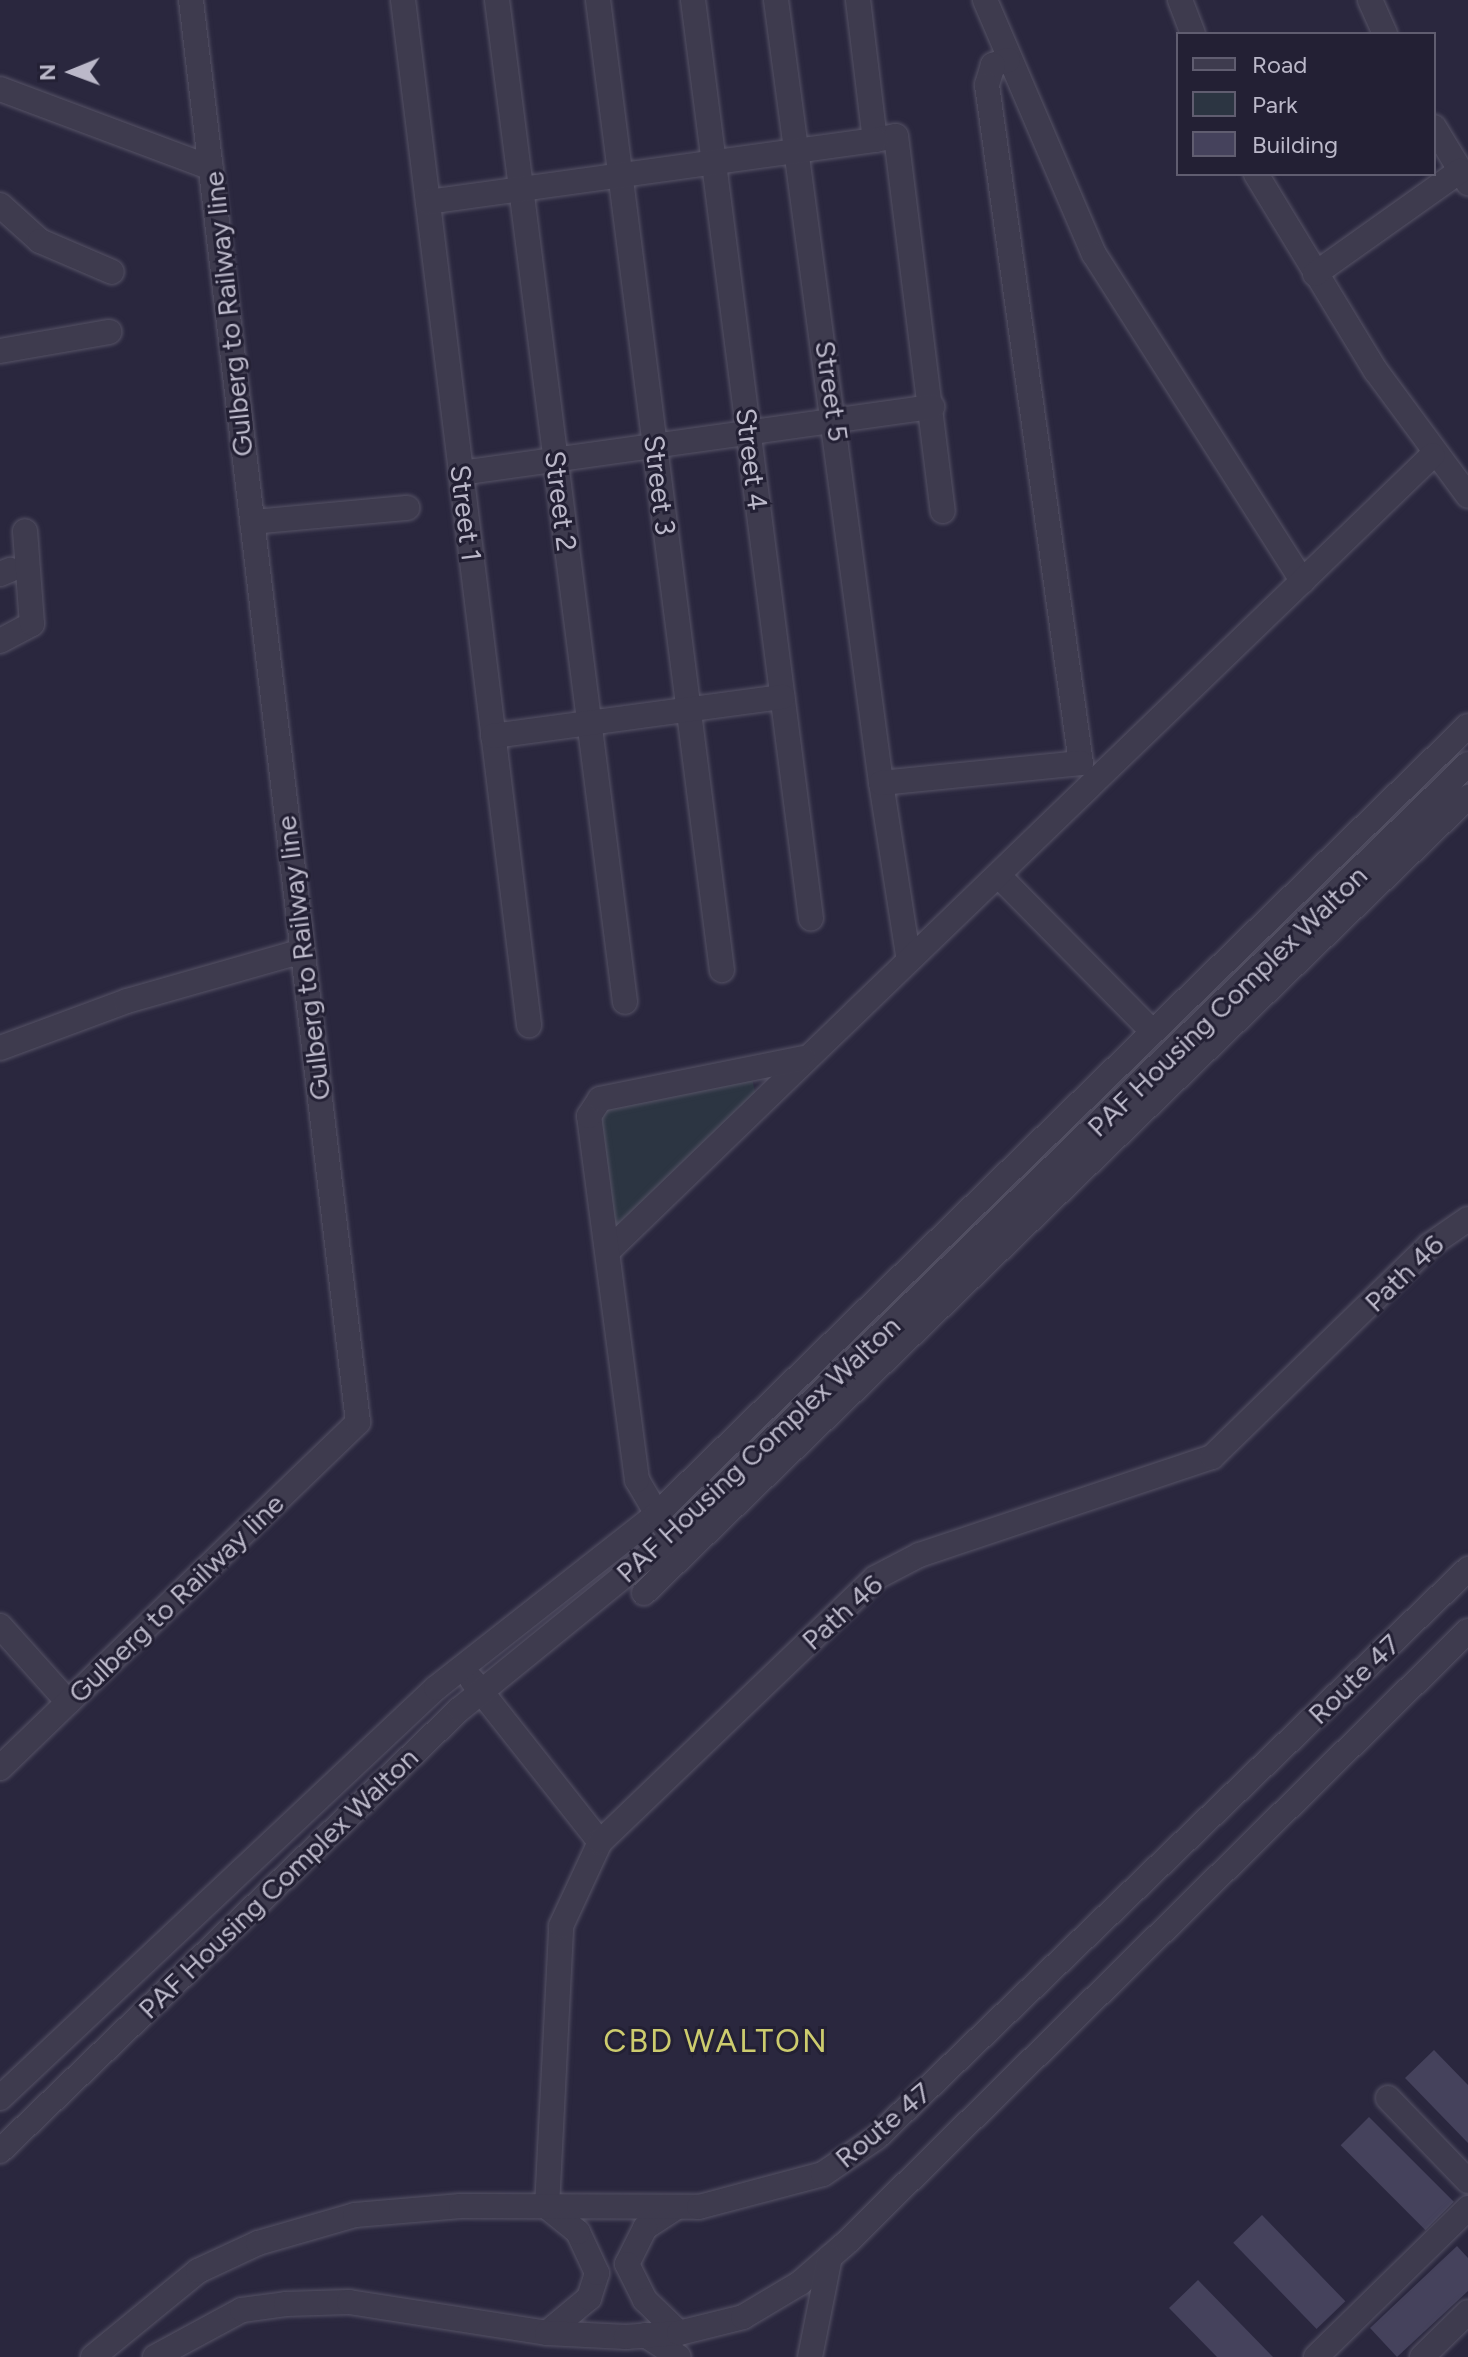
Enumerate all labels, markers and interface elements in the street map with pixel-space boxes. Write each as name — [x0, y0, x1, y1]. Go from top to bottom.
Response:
north arrow — [32, 32, 112, 112]
legend — [1176, 32, 1436, 176]
text: Road — [1252, 50, 1307, 79]
text: N — [34, 64, 61, 81]
text: Park — [1252, 90, 1298, 119]
text: Building — [1252, 130, 1338, 159]
street label: Gulberg to Railway line — [196, 170, 260, 458]
street label: Street 5 — [808, 338, 856, 444]
street label: Street 4 — [729, 406, 775, 512]
street label: Street 3 — [637, 433, 683, 537]
street label: Street 2 — [538, 449, 584, 553]
street label: Street 1 — [443, 463, 489, 563]
street label: Gulberg to Railway line — [269, 814, 337, 1102]
street label: PAF Housing Complex Walton — [1080, 858, 1374, 1144]
street label: Path 46 — [1358, 1227, 1450, 1319]
street label: PAF Housing Complex Walton — [609, 1309, 907, 1589]
street label: Gulberg to Railway line — [61, 1486, 291, 1710]
street label: Path 46 — [795, 1567, 889, 1657]
street label: Route 47 — [1301, 1627, 1407, 1731]
street label: PAF Housing Complex Walton — [131, 1740, 425, 2026]
district label: CBD WALTON — [603, 2022, 829, 2060]
street label: Route 47 — [828, 2075, 938, 2175]

